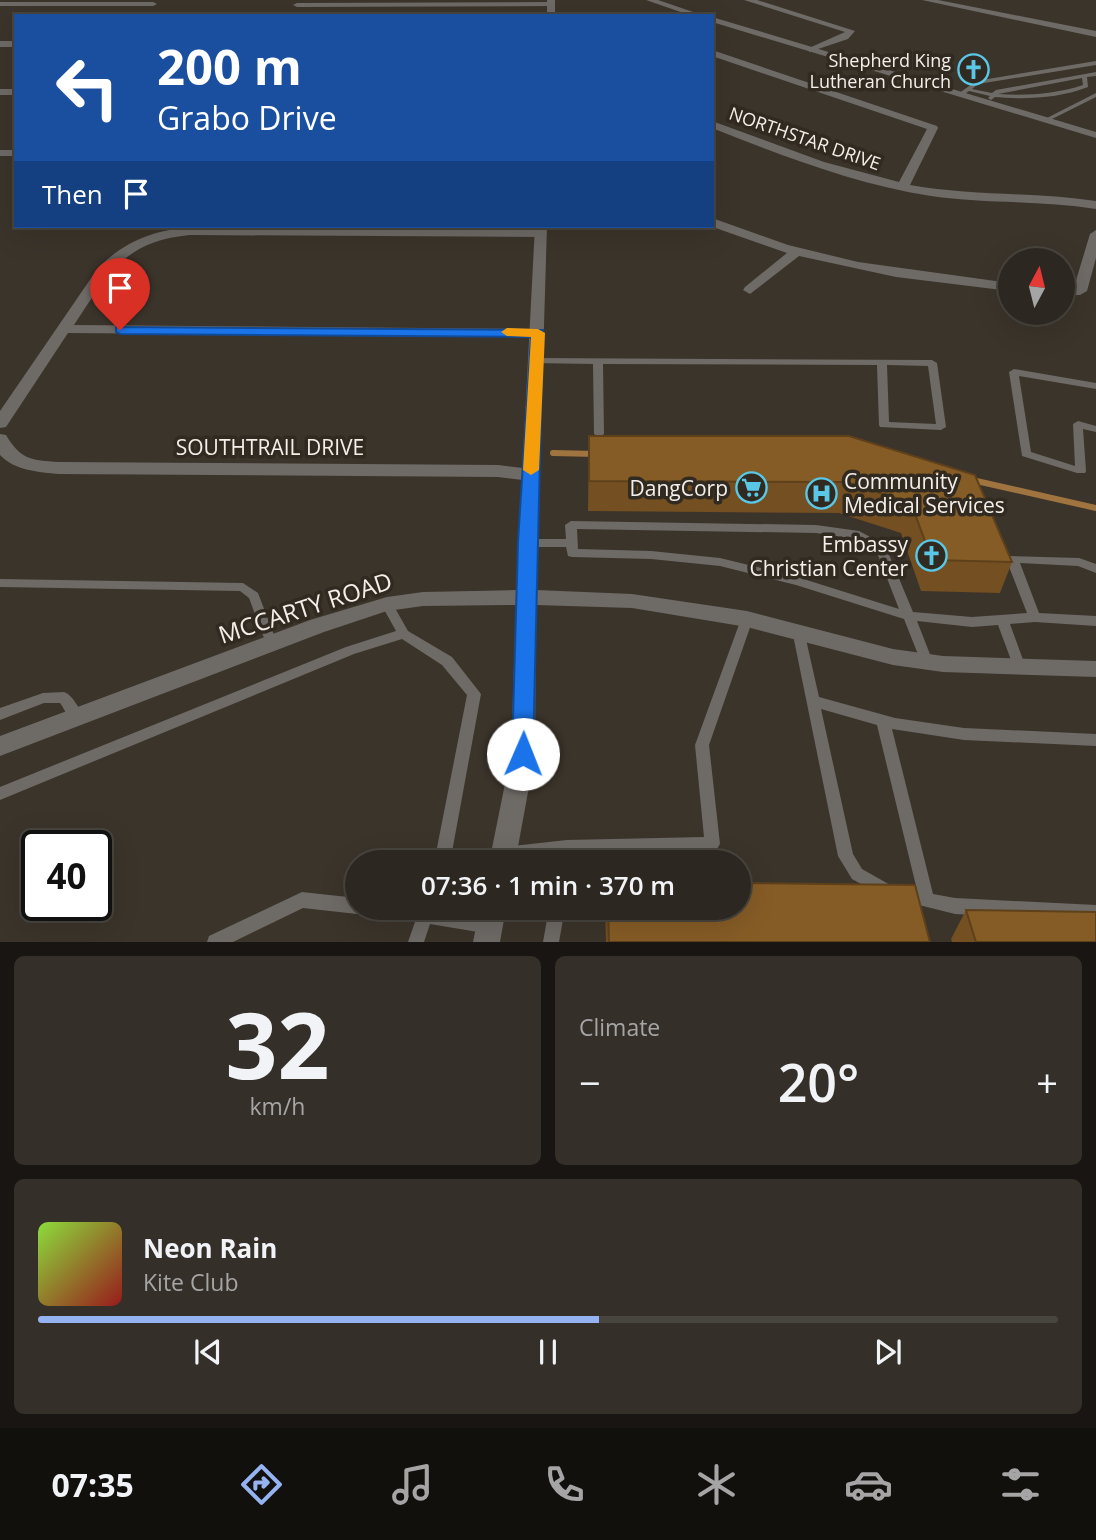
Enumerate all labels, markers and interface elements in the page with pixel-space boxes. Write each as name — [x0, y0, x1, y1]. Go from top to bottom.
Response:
text: 200 m — [157, 33, 302, 99]
icon: left — [42, 42, 133, 133]
place label: Shepherd King Lutheran Church — [809, 48, 951, 93]
church icon: Shepherd King Lutheran Church — [957, 53, 991, 87]
text: Grabo Drive — [157, 96, 337, 139]
street label: NORTHSTAR DRIVE — [726, 101, 884, 175]
icon: arrive — [117, 175, 155, 213]
text: Then — [42, 176, 103, 212]
north arrow — [998, 248, 1074, 326]
map controls — [998, 248, 1075, 325]
pin — [90, 258, 150, 330]
icon: arrive — [101, 269, 139, 307]
street label: SOUTHTRAIL DRIVE — [176, 433, 364, 461]
place label: Community Medical Services — [844, 467, 1005, 519]
supermarket icon: DangCorp — [734, 471, 768, 505]
place label: DangCorp — [630, 474, 728, 502]
hospital icon: Community Medical Services — [804, 476, 838, 510]
place label: Embassy Christian Center — [749, 530, 908, 582]
church icon: Embassy Christian Center — [914, 539, 948, 573]
street label: MCCARTY ROAD — [214, 563, 396, 651]
position arrow — [486, 717, 560, 791]
speed limit sign: 40 — [21, 830, 112, 921]
text: 07:36 · 1 min · 370 m — [421, 867, 675, 903]
text: 32 — [225, 982, 330, 1106]
text: Climate — [579, 1011, 660, 1043]
text: 20° — [778, 1046, 859, 1117]
text: − — [579, 1056, 601, 1108]
text: + — [1036, 1056, 1058, 1108]
text: km/h — [250, 1090, 305, 1122]
text: Neon Rain — [143, 1230, 277, 1266]
text: Kite Club — [143, 1266, 238, 1298]
icon: previous — [189, 1333, 227, 1371]
icon: pause — [529, 1333, 567, 1371]
icon: next — [869, 1333, 907, 1371]
icon: directions — [237, 1460, 286, 1509]
icon: music — [388, 1460, 437, 1509]
icon: phone — [540, 1460, 589, 1509]
icon: climate — [692, 1460, 741, 1509]
icon: car — [844, 1460, 893, 1509]
icon: filters — [996, 1460, 1045, 1509]
text: 07:35 — [51, 1463, 134, 1506]

